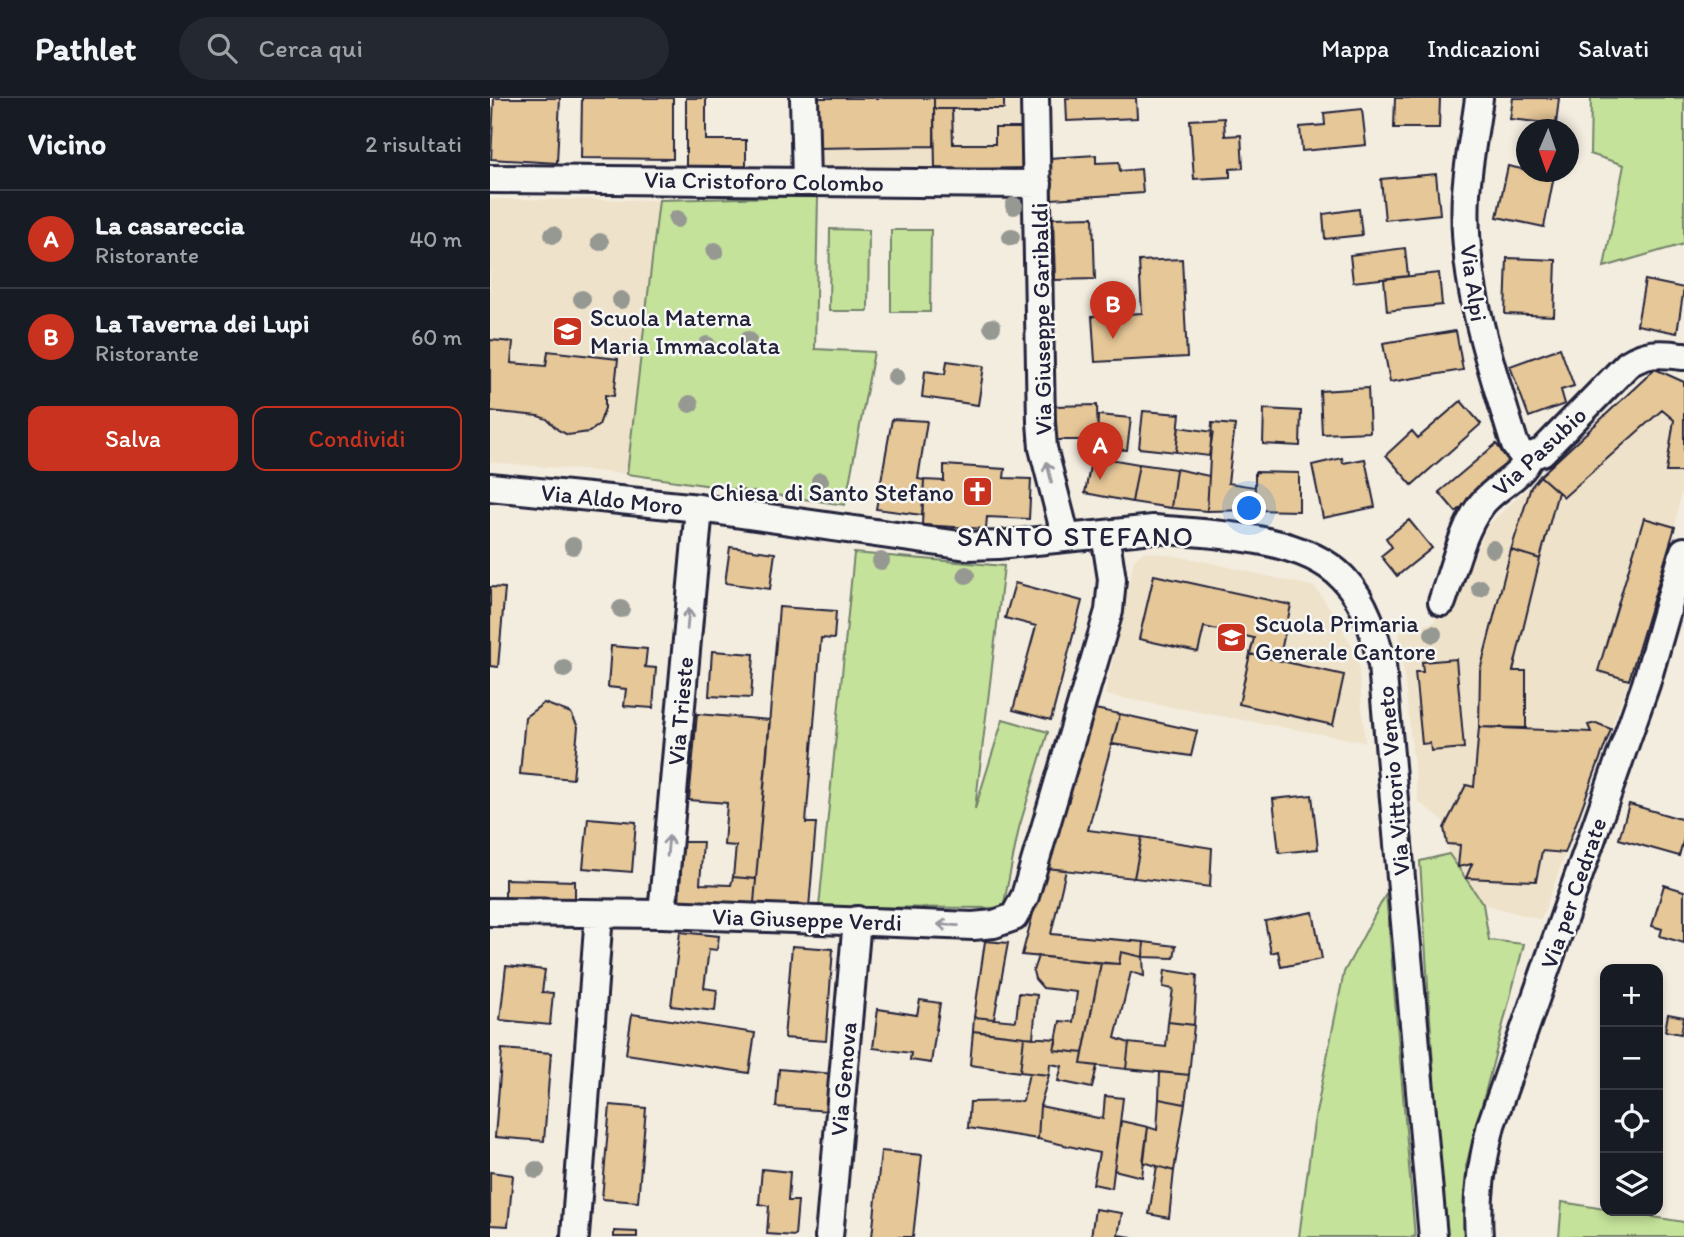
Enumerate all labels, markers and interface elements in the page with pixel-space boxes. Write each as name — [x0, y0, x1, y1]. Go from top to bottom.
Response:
search box — [179, 17, 669, 80]
text: Pathlet — [35, 29, 137, 68]
icon: search — [203, 29, 241, 67]
text: Cerca qui — [259, 32, 363, 64]
text: Mappa — [1321, 34, 1389, 63]
text: Indicazioni — [1427, 34, 1540, 63]
text: Salvati — [1578, 34, 1649, 63]
north arrow — [1516, 119, 1579, 182]
text: Vicino — [28, 125, 106, 162]
text: 2 risultati — [365, 130, 462, 158]
street label: Via Cristoforo Colombo — [644, 164, 884, 198]
street label: Via Giuseppe Garibaldi — [1024, 202, 1058, 436]
text: La casareccia — [95, 209, 244, 241]
text: A — [44, 225, 58, 253]
text: 40 m — [409, 225, 462, 253]
text: Ristorante — [95, 241, 199, 269]
street label: Via Alpi — [1454, 243, 1494, 323]
pin: B — [1090, 281, 1136, 339]
place label: Scuola Materna Maria Immacolata — [590, 303, 781, 360]
text: La Taverna dei Lupi — [95, 307, 309, 339]
school or university icon: Scuola Materna Maria Immacolata — [550, 314, 584, 348]
text: B — [44, 323, 58, 351]
text: 60 m — [411, 323, 462, 351]
text: Ristorante — [95, 339, 199, 367]
street label: Via Pasubio — [1486, 400, 1592, 502]
button: Salva — [28, 406, 238, 471]
button: Condividi — [252, 406, 462, 471]
pin: A — [1077, 422, 1123, 480]
one-way arrow — [1042, 461, 1055, 484]
church icon: Chiesa di Santo Stefano — [960, 475, 994, 509]
street label: Via Aldo Moro — [539, 477, 685, 521]
place label: Chiesa di Santo Stefano — [710, 478, 954, 507]
your location — [1232, 491, 1266, 525]
district label: SANTO STEFANO — [957, 519, 1195, 553]
one-way arrow — [682, 609, 695, 631]
place label: Scuola Primaria Generale Cantore — [1255, 609, 1436, 666]
school or university icon: Scuola Primaria Generale Cantore — [1215, 620, 1249, 654]
street label: Via Trieste — [661, 655, 699, 767]
street label: Via Vittorio Veneto — [1370, 685, 1416, 877]
street label: Via per Cedrate — [1534, 814, 1612, 972]
one-way arrow — [662, 835, 675, 858]
street label: Via Giuseppe Verdi — [711, 901, 903, 937]
one-way arrow — [937, 918, 959, 931]
map controls — [1600, 964, 1663, 1216]
button: + — [1600, 964, 1663, 1027]
street label: Via Genova — [824, 1021, 862, 1137]
button: − — [1600, 1027, 1663, 1090]
button: locate — [1600, 1090, 1663, 1153]
button: layers — [1600, 1153, 1663, 1216]

